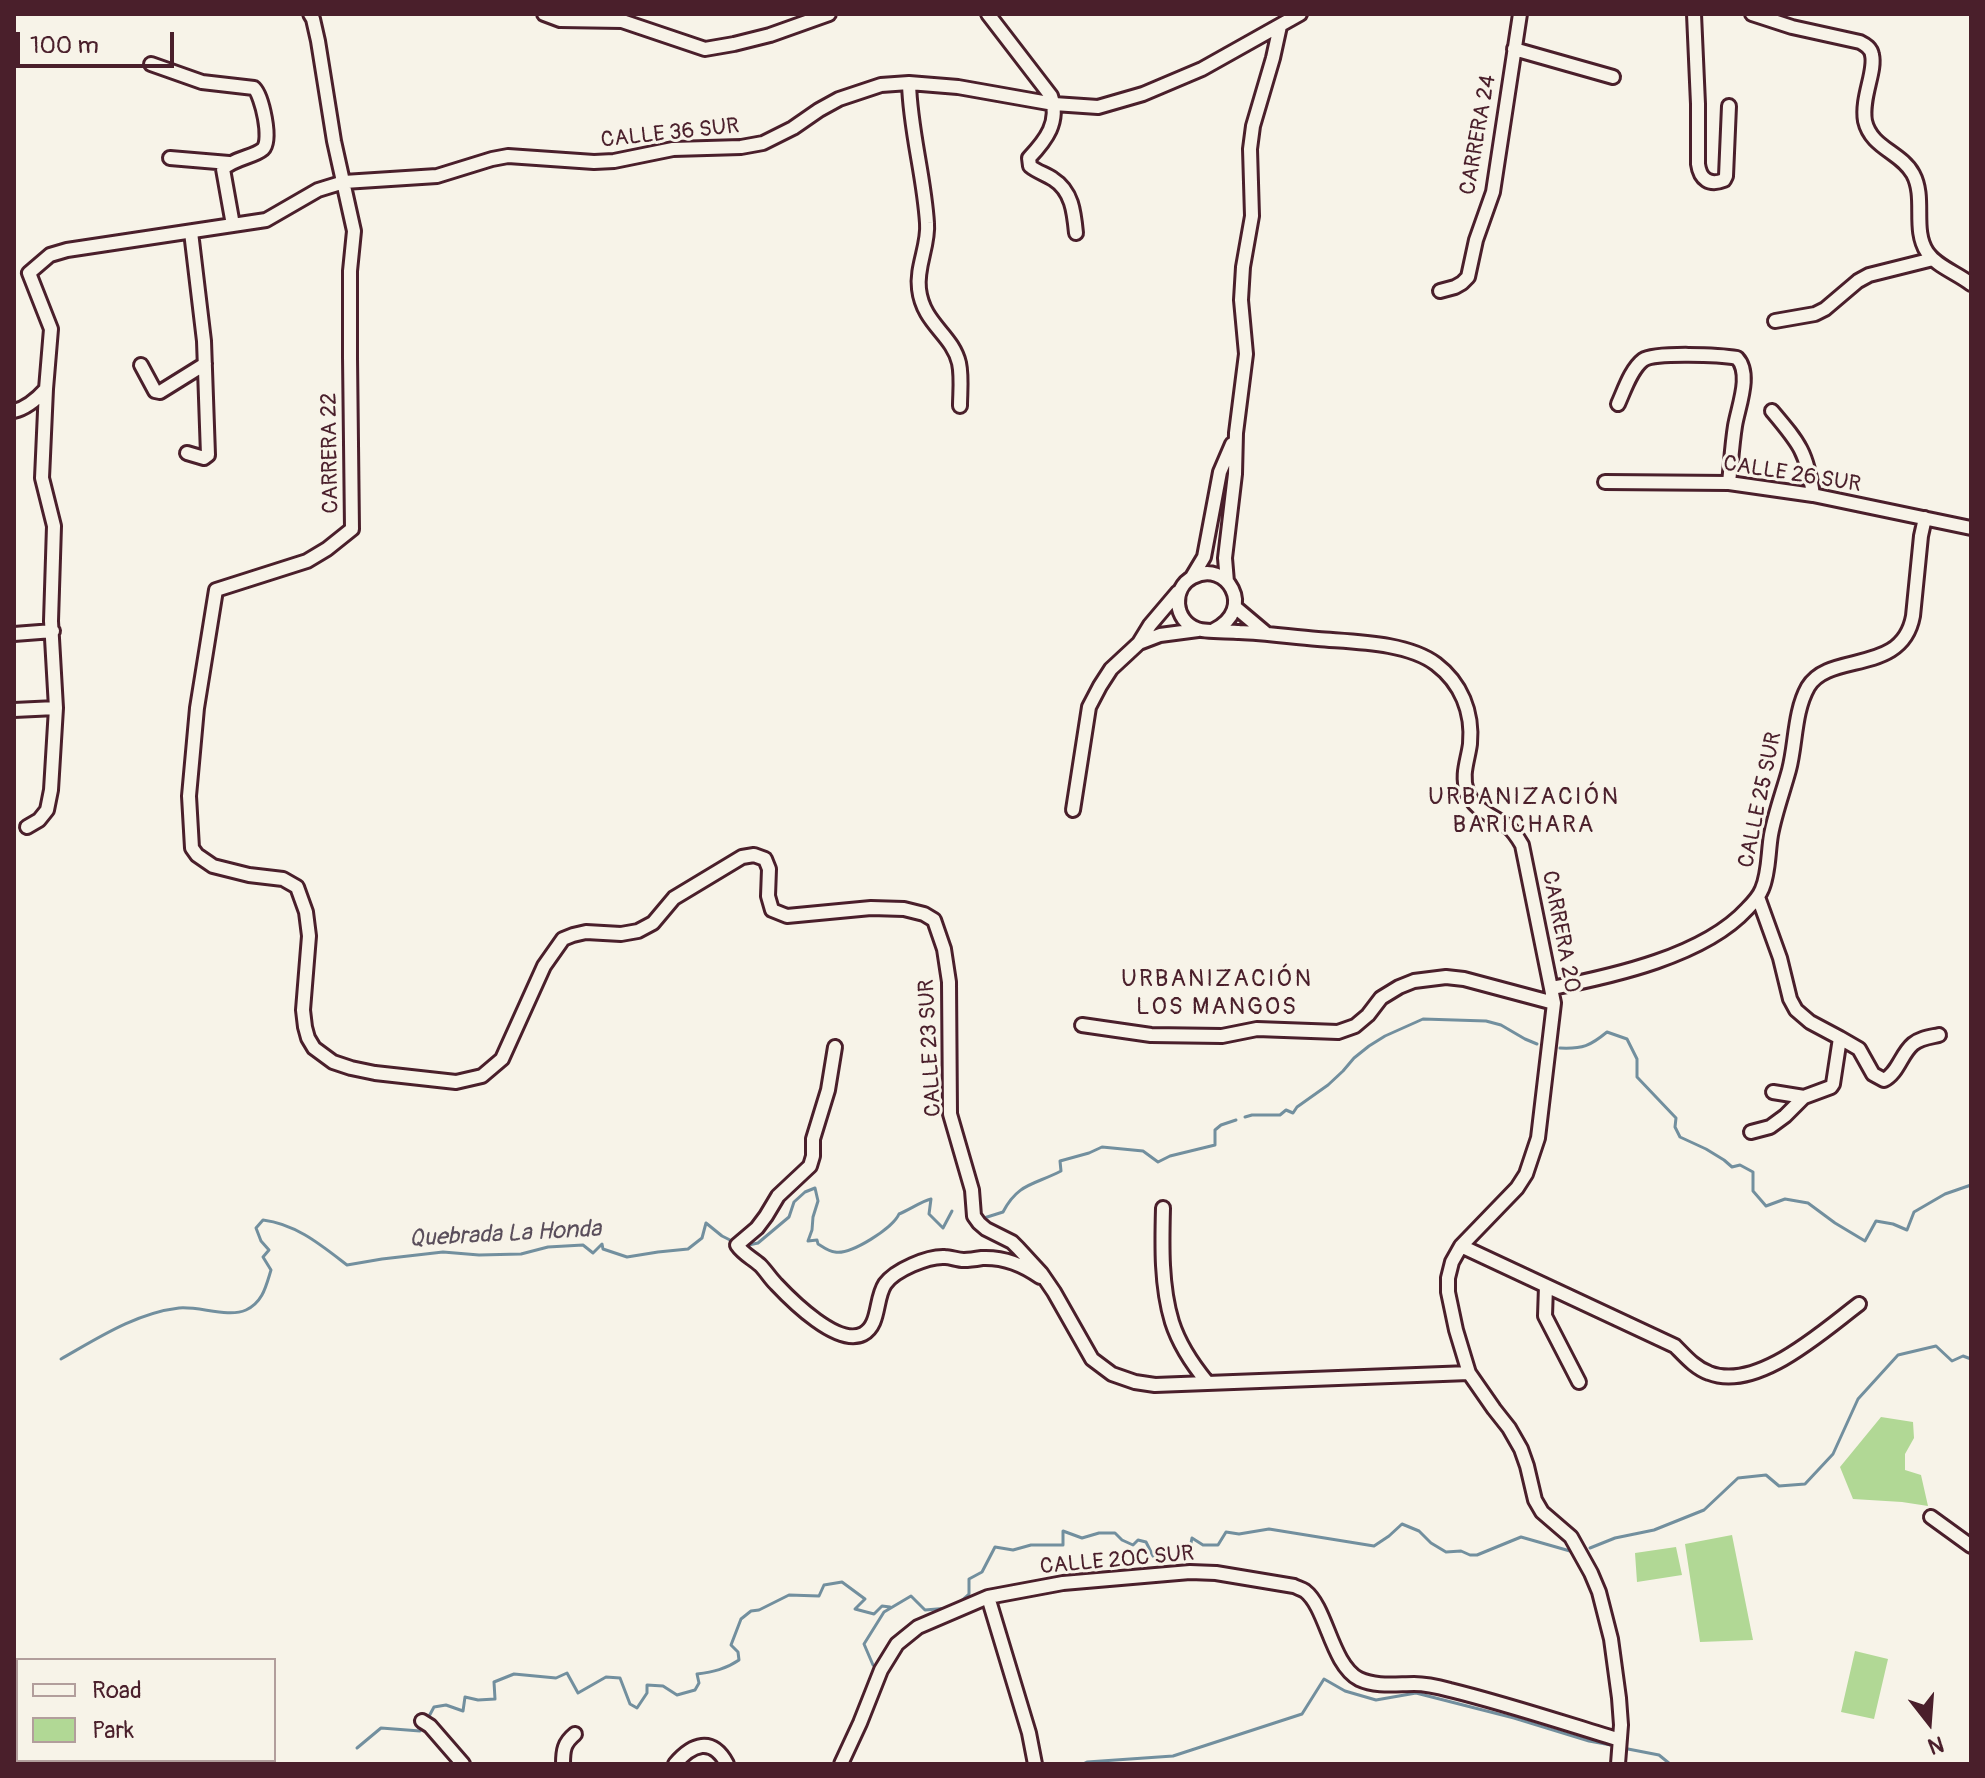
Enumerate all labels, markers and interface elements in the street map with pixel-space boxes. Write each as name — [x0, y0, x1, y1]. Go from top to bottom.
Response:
scale bar — [20, 16, 178, 66]
text: 100 m — [30, 31, 99, 60]
street label: CARRERA 24 — [1455, 73, 1503, 197]
street label: CALLE 36 SUR — [600, 114, 740, 154]
street label: CARRERA 22 — [317, 392, 345, 514]
street label: CALLE 26 SUR — [1721, 451, 1863, 499]
street label: CALLE 25 SUR — [1734, 730, 1788, 870]
district label: URBANIZACIÓN BARICHARA — [1428, 784, 1620, 840]
street label: CARRERA 20 — [1535, 869, 1585, 995]
district label: URBANIZACIÓN LOS MANGOS — [1121, 966, 1313, 1022]
street label: CALLE 23 SUR — [914, 979, 948, 1117]
water label: Quebrada La Honda — [408, 1216, 602, 1254]
street label: CALLE 20C SUR — [1039, 1541, 1195, 1581]
legend — [16, 1658, 276, 1762]
text: Road — [92, 1676, 142, 1705]
north arrow — [1889, 1682, 1969, 1762]
text: Park — [92, 1716, 134, 1745]
text: N — [1925, 1729, 1947, 1761]

